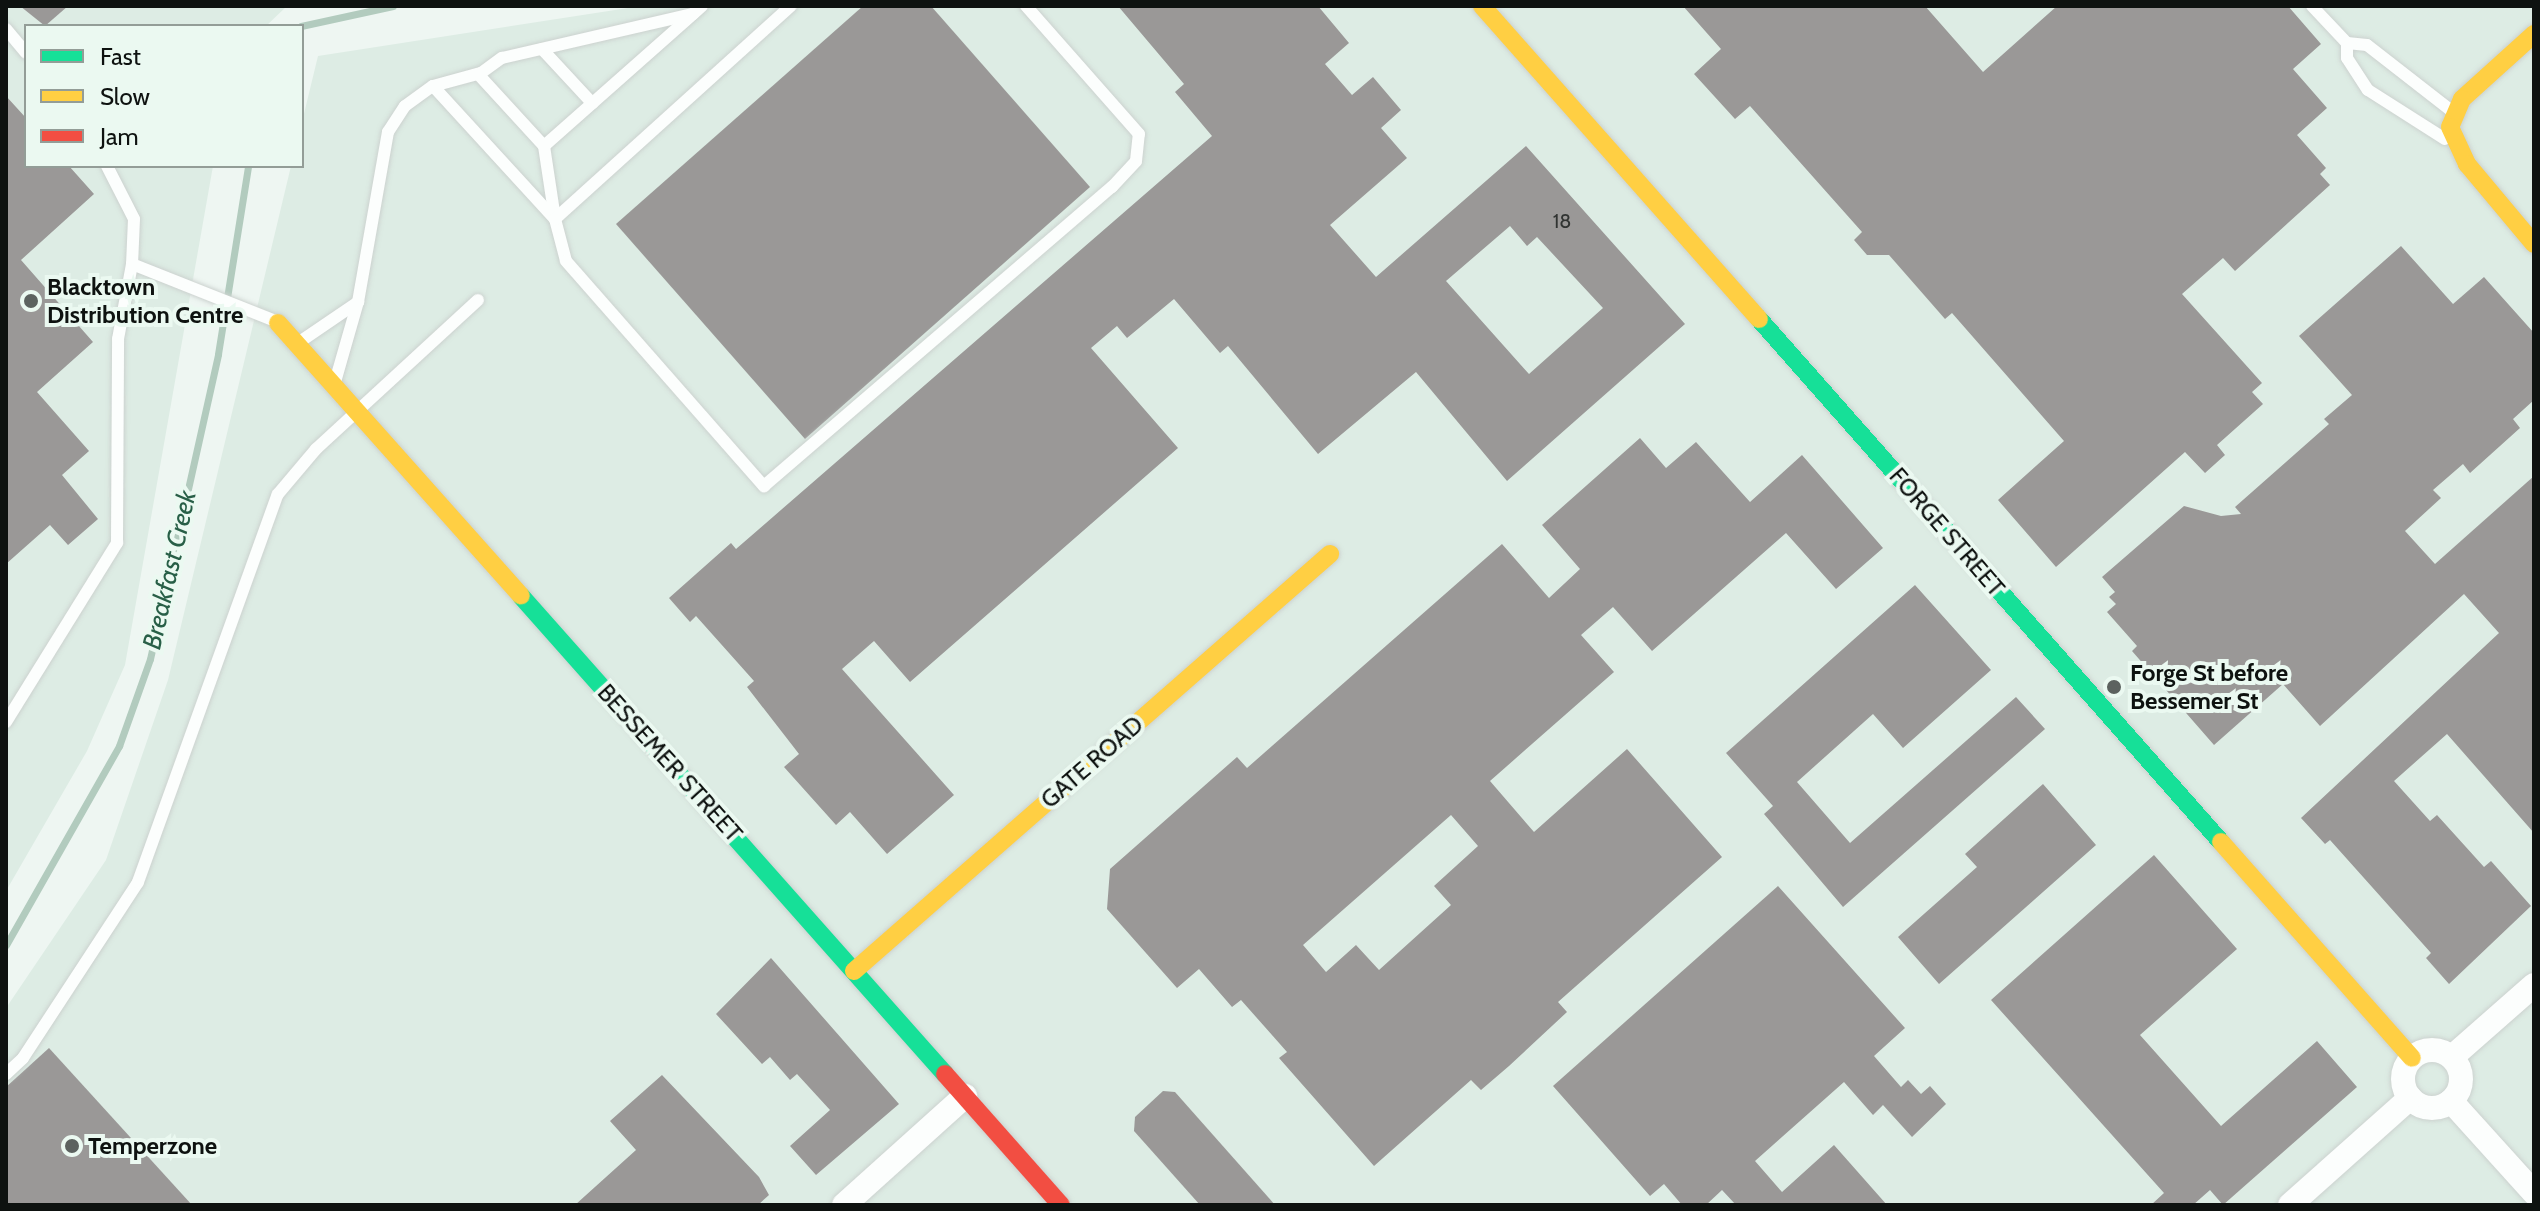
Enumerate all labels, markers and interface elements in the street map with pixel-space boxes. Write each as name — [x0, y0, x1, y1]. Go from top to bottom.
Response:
legend — [24, 24, 304, 168]
text: Fast — [100, 42, 141, 71]
text: Slow — [100, 82, 150, 111]
text: Jam — [100, 122, 138, 151]
house number: 18 — [1553, 209, 1571, 233]
place label: Blacktown Distribution Centre — [47, 273, 243, 329]
marker: Blacktown Distribution Centre — [22, 292, 40, 310]
street label: FORGE STREET — [1883, 462, 2011, 602]
water label: Breakfast Creek — [137, 488, 203, 652]
place label: Forge St before Bessemer St — [2130, 659, 2288, 715]
street label: BESSEMER STREET — [592, 678, 748, 848]
marker: Forge St before Bessemer St — [2105, 678, 2123, 696]
street label: GATE ROAD — [1035, 710, 1149, 814]
place label: Temperzone — [88, 1132, 217, 1160]
marker: Temperzone — [63, 1137, 81, 1155]

